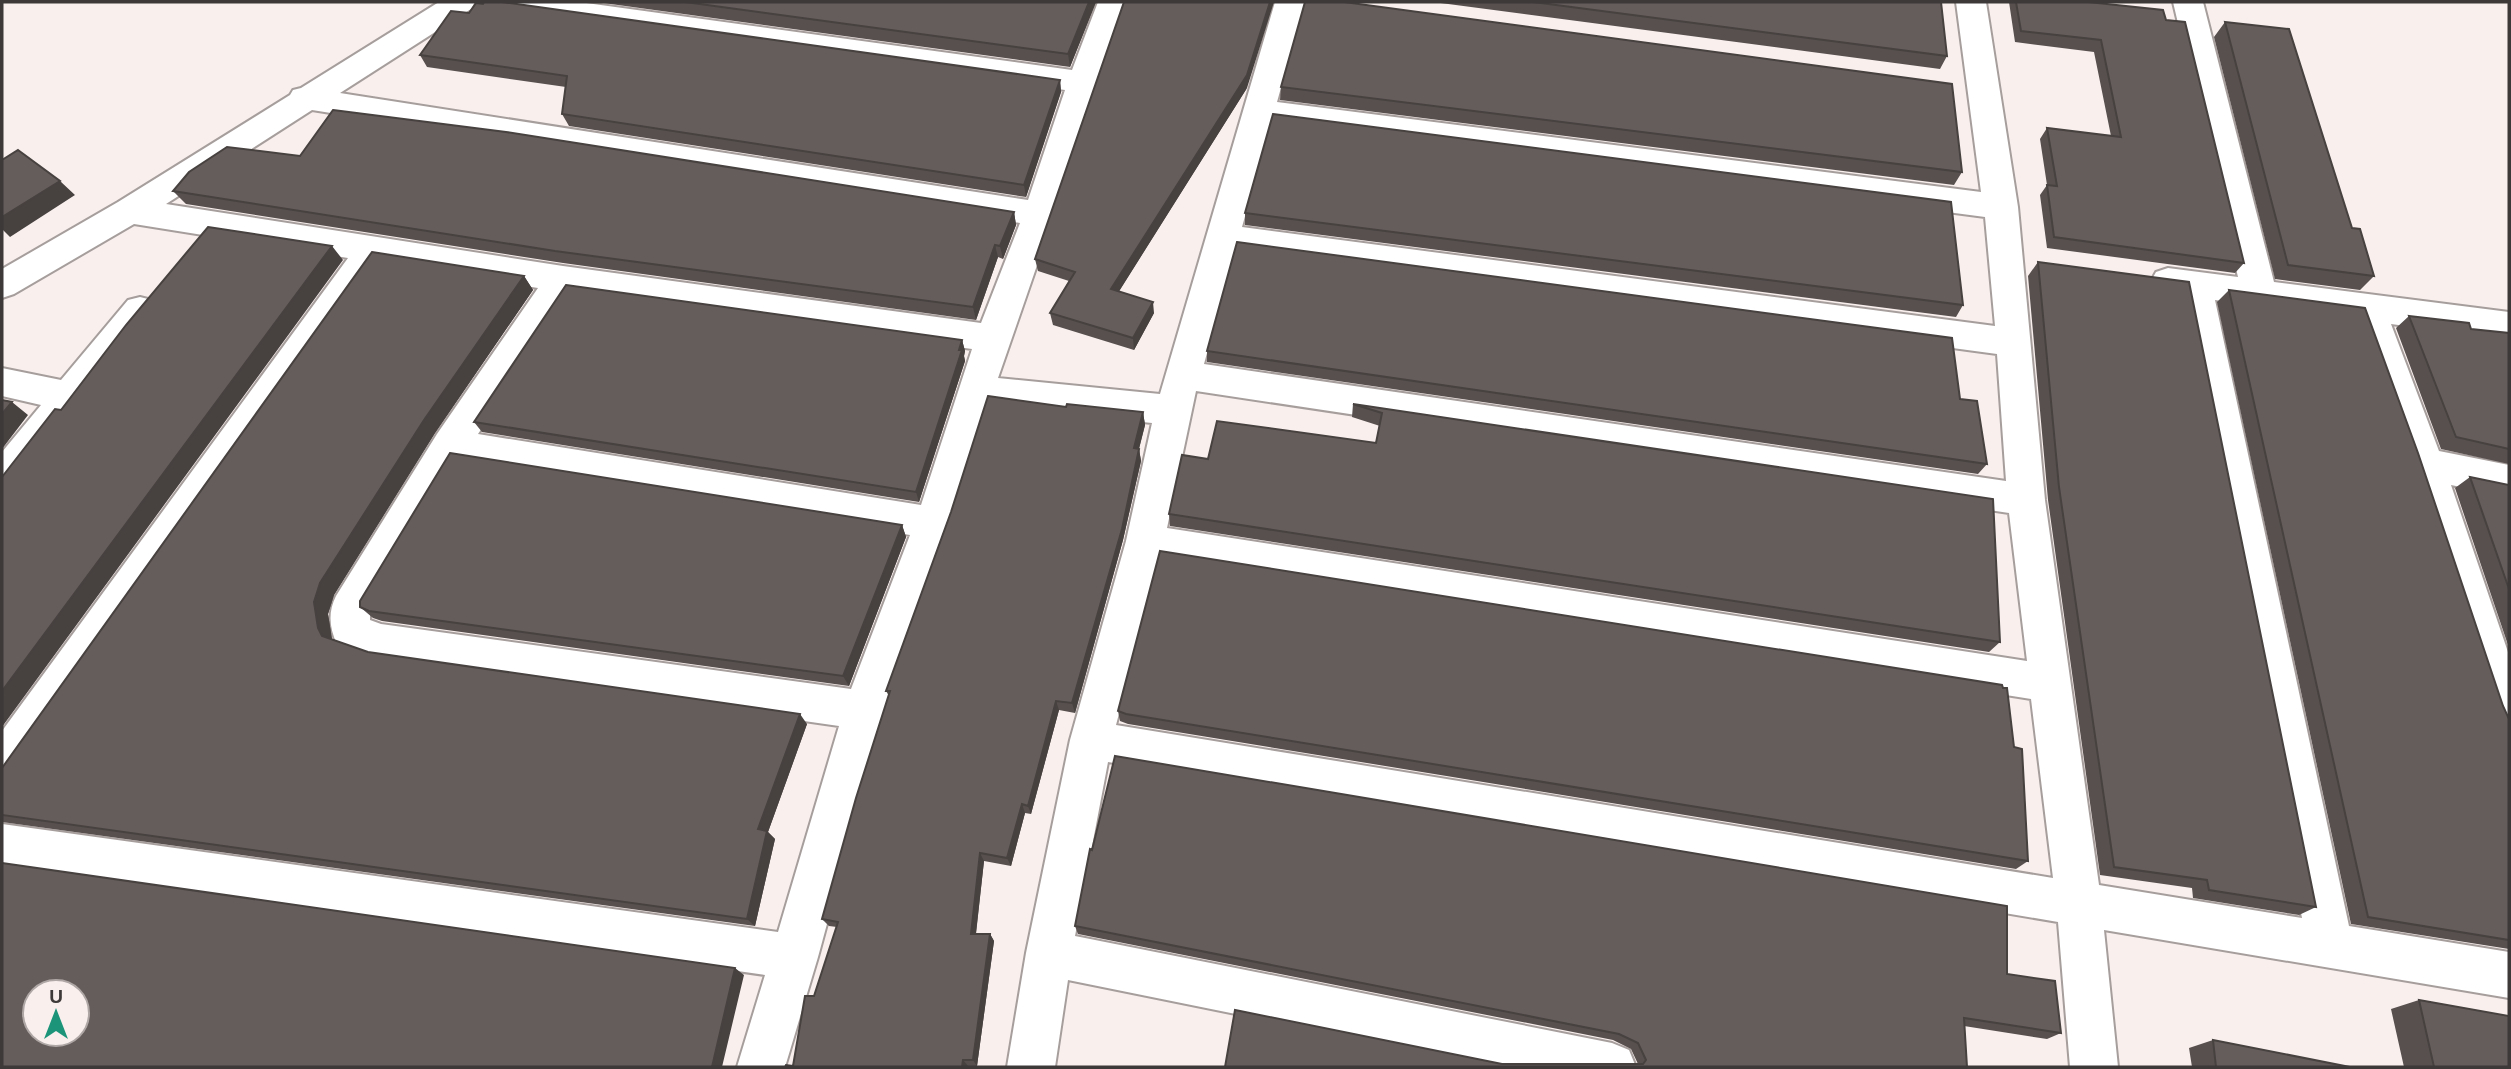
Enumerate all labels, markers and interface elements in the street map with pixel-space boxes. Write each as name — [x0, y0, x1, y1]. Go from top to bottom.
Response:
north arrow — [21, 978, 91, 1048]
text: U — [49, 986, 63, 1007]

